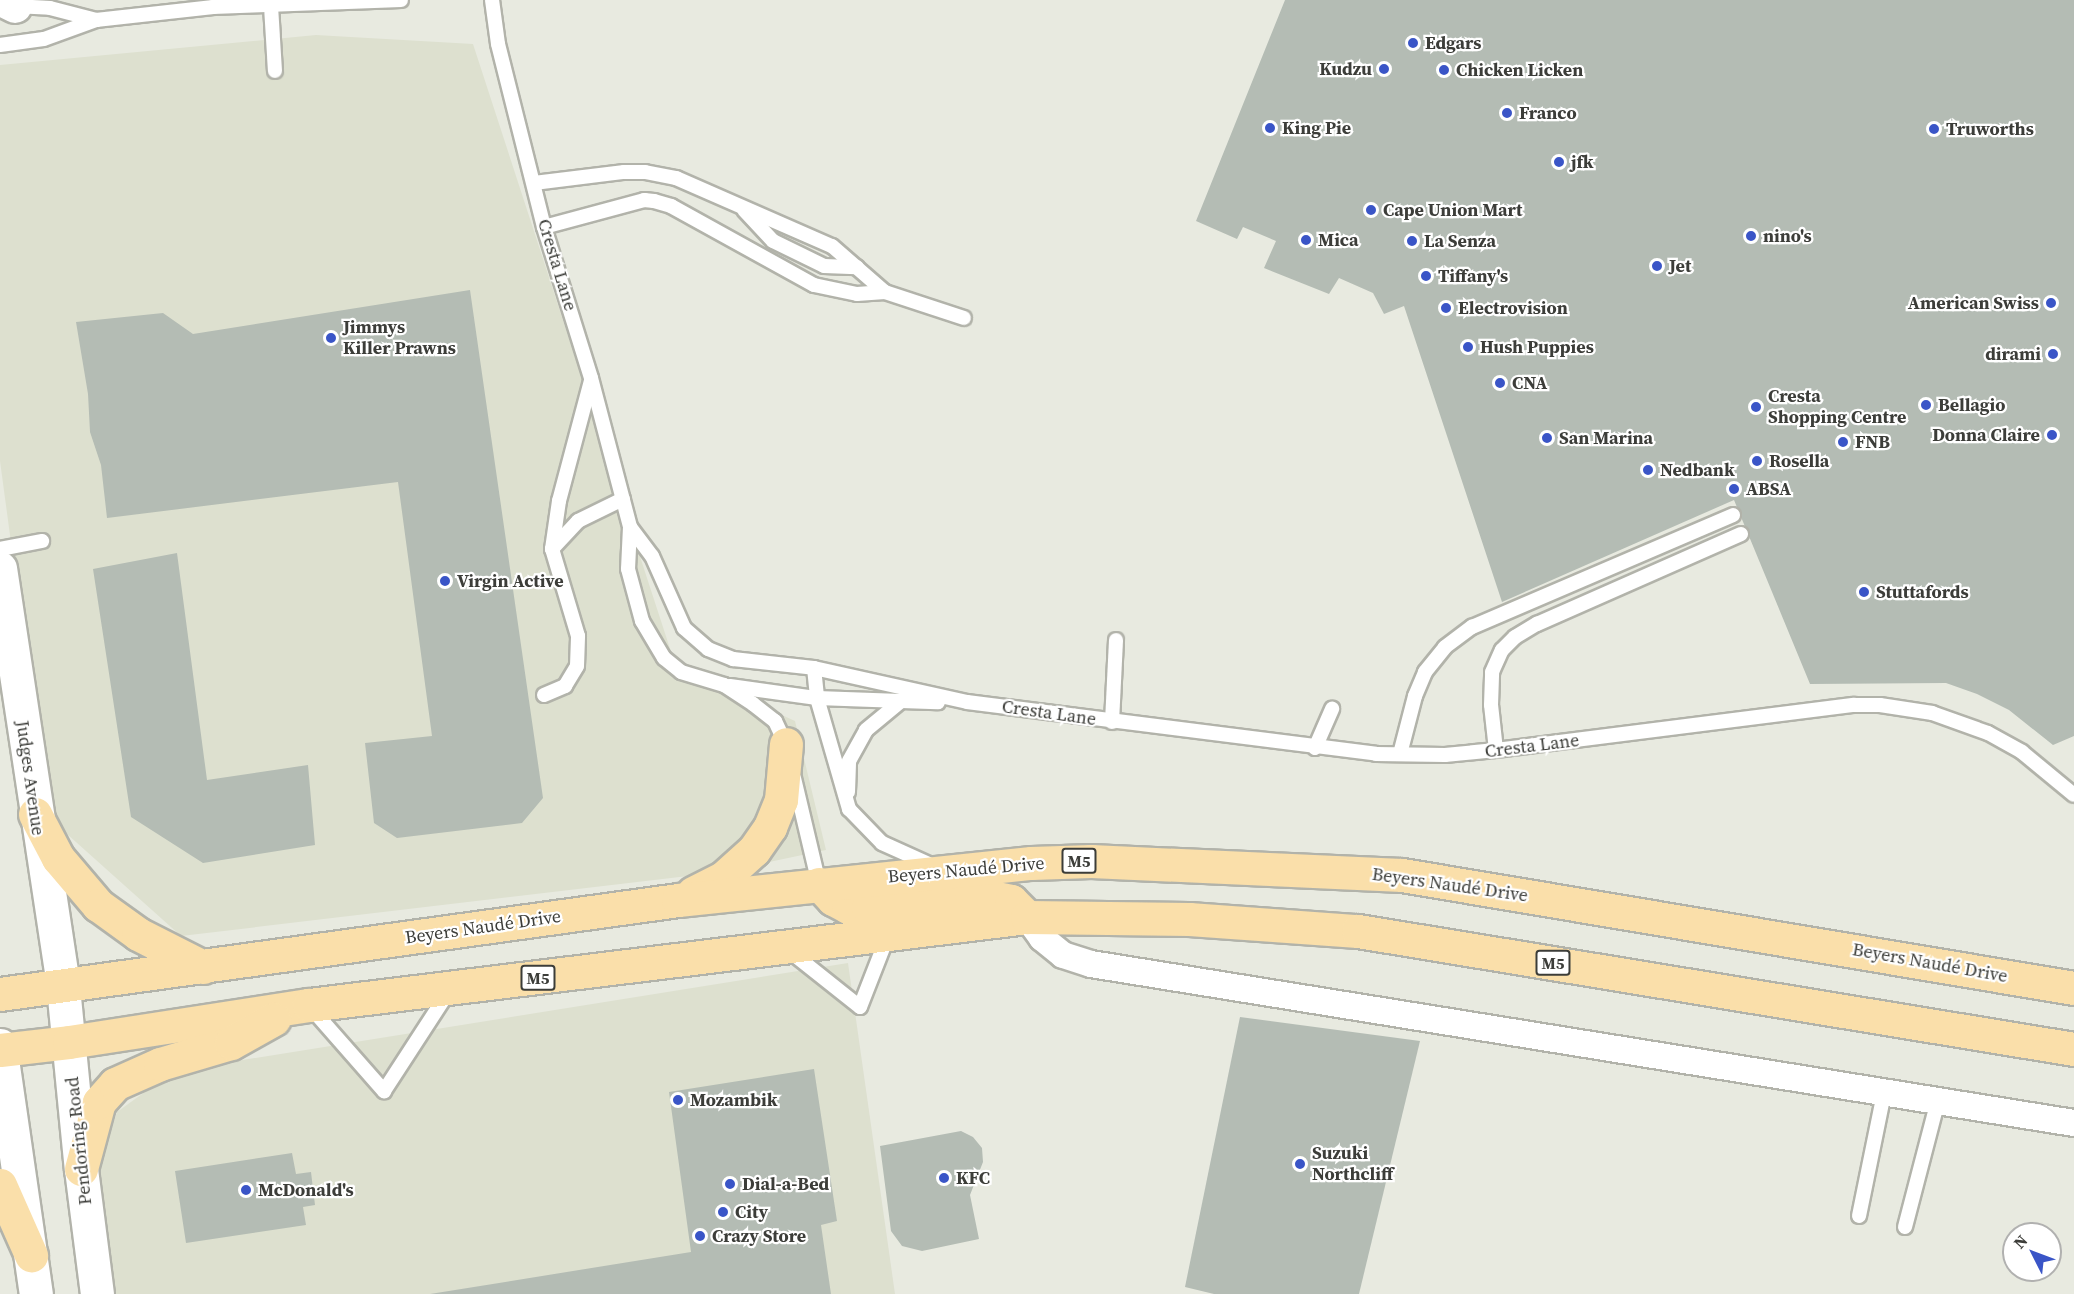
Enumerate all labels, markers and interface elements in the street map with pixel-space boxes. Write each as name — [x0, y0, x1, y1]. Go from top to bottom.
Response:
place label: Edgars — [1425, 32, 1481, 54]
marker: Edgars — [1406, 36, 1420, 50]
place label: Kudzu — [1319, 58, 1372, 80]
place label: Chicken Licken — [1456, 59, 1583, 81]
marker: Kudzu — [1377, 62, 1391, 76]
marker: Chicken Licken — [1437, 63, 1451, 77]
place label: Franco — [1519, 102, 1577, 124]
marker: Franco — [1500, 106, 1514, 120]
place label: King Pie — [1282, 117, 1351, 139]
place label: Truworths — [1946, 118, 2034, 140]
marker: King Pie — [1263, 121, 1277, 135]
marker: Truworths — [1927, 122, 1941, 136]
place label: jfk — [1571, 151, 1594, 173]
marker: jfk — [1552, 155, 1566, 169]
place label: Cape Union Mart — [1383, 199, 1522, 221]
marker: Cape Union Mart — [1364, 203, 1378, 217]
street label: Cresta Lane — [533, 216, 581, 314]
place label: nino's — [1763, 225, 1812, 247]
place label: Mica — [1318, 229, 1358, 251]
marker: nino's — [1744, 229, 1758, 243]
place label: La Senza — [1424, 230, 1496, 252]
marker: Mica — [1299, 233, 1313, 247]
marker: La Senza — [1405, 234, 1419, 248]
place label: Jet — [1669, 255, 1691, 277]
marker: Jet — [1650, 259, 1664, 273]
place label: Tiffany's — [1438, 265, 1508, 287]
marker: Tiffany's — [1419, 269, 1433, 283]
place label: American Swiss — [1908, 292, 2039, 314]
marker: American Swiss — [2044, 296, 2058, 310]
place label: Electrovision — [1458, 297, 1568, 319]
marker: Electrovision — [1439, 301, 1453, 315]
place label: Jimmys Killer Prawns — [343, 317, 456, 360]
marker: Jimmys Killer Prawns — [324, 331, 338, 345]
place label: Hush Puppies — [1480, 336, 1594, 358]
marker: Hush Puppies — [1461, 340, 1475, 354]
place label: dirami — [1985, 343, 2041, 365]
marker: dirami — [2046, 347, 2060, 361]
place label: CNA — [1512, 372, 1547, 394]
marker: CNA — [1493, 376, 1507, 390]
place label: Cresta Shopping Centre — [1768, 386, 1906, 428]
place label: Bellagio — [1938, 394, 2005, 416]
marker: Bellagio — [1919, 398, 1933, 412]
marker: Cresta Shopping Centre — [1749, 400, 1763, 414]
place label: Donna Claire — [1932, 424, 2040, 446]
place label: San Marina — [1559, 427, 1653, 449]
marker: Donna Claire — [2045, 428, 2059, 442]
marker: San Marina — [1540, 431, 1554, 445]
place label: FNB — [1855, 431, 1890, 453]
marker: FNB — [1836, 435, 1850, 449]
place label: Rosella — [1769, 450, 1829, 472]
marker: Rosella — [1750, 454, 1764, 468]
place label: Nedbank — [1660, 459, 1735, 481]
marker: Nedbank — [1641, 463, 1655, 477]
place label: ABSA — [1746, 478, 1791, 500]
marker: ABSA — [1727, 482, 1741, 496]
place label: Virgin Active — [457, 570, 564, 592]
marker: Virgin Active — [438, 574, 452, 588]
place label: Stuttafords — [1876, 581, 1969, 603]
marker: Stuttafords — [1857, 585, 1871, 599]
street label: Cresta Lane — [1001, 696, 1097, 730]
street label: Judges Avenue — [11, 719, 49, 837]
street label: Cresta Lane — [1484, 729, 1580, 763]
road number: M5 — [1061, 848, 1097, 874]
street label: Beyers Naudé Drive — [887, 852, 1045, 888]
street label: Beyers Naudé Drive — [1371, 863, 1529, 907]
street label: Beyers Naudé Drive — [404, 905, 562, 949]
street label: Beyers Naudé Drive — [1851, 939, 2009, 987]
road number: M5 — [1535, 950, 1571, 976]
road number: M5 — [520, 965, 556, 991]
street label: Pendoring Road — [62, 1076, 96, 1206]
place label: Mozambik — [690, 1089, 777, 1111]
marker: Mozambik — [671, 1093, 685, 1107]
place label: Suzuki Northcliff — [1312, 1143, 1393, 1186]
marker: Suzuki Northcliff — [1293, 1157, 1307, 1171]
place label: KFC — [956, 1167, 990, 1189]
marker: KFC — [937, 1171, 951, 1185]
place label: Dial-a-Bed — [742, 1173, 829, 1195]
marker: Dial-a-Bed — [723, 1177, 737, 1191]
place label: McDonald's — [258, 1179, 354, 1201]
marker: McDonald's — [239, 1183, 253, 1197]
place label: City — [735, 1201, 768, 1223]
marker: City — [716, 1205, 730, 1219]
north arrow — [2002, 1222, 2062, 1282]
place label: Crazy Store — [712, 1225, 806, 1247]
marker: Crazy Store — [693, 1229, 707, 1243]
text: N — [2008, 1230, 2032, 1253]

